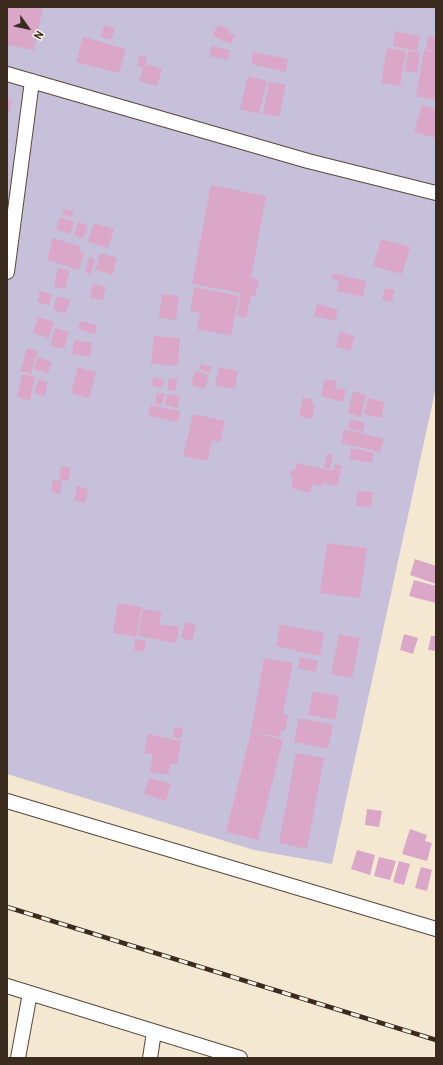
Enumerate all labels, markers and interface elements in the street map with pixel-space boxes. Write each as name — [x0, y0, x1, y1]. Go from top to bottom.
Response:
north arrow — [8, 8, 48, 48]
text: N — [31, 28, 46, 41]

